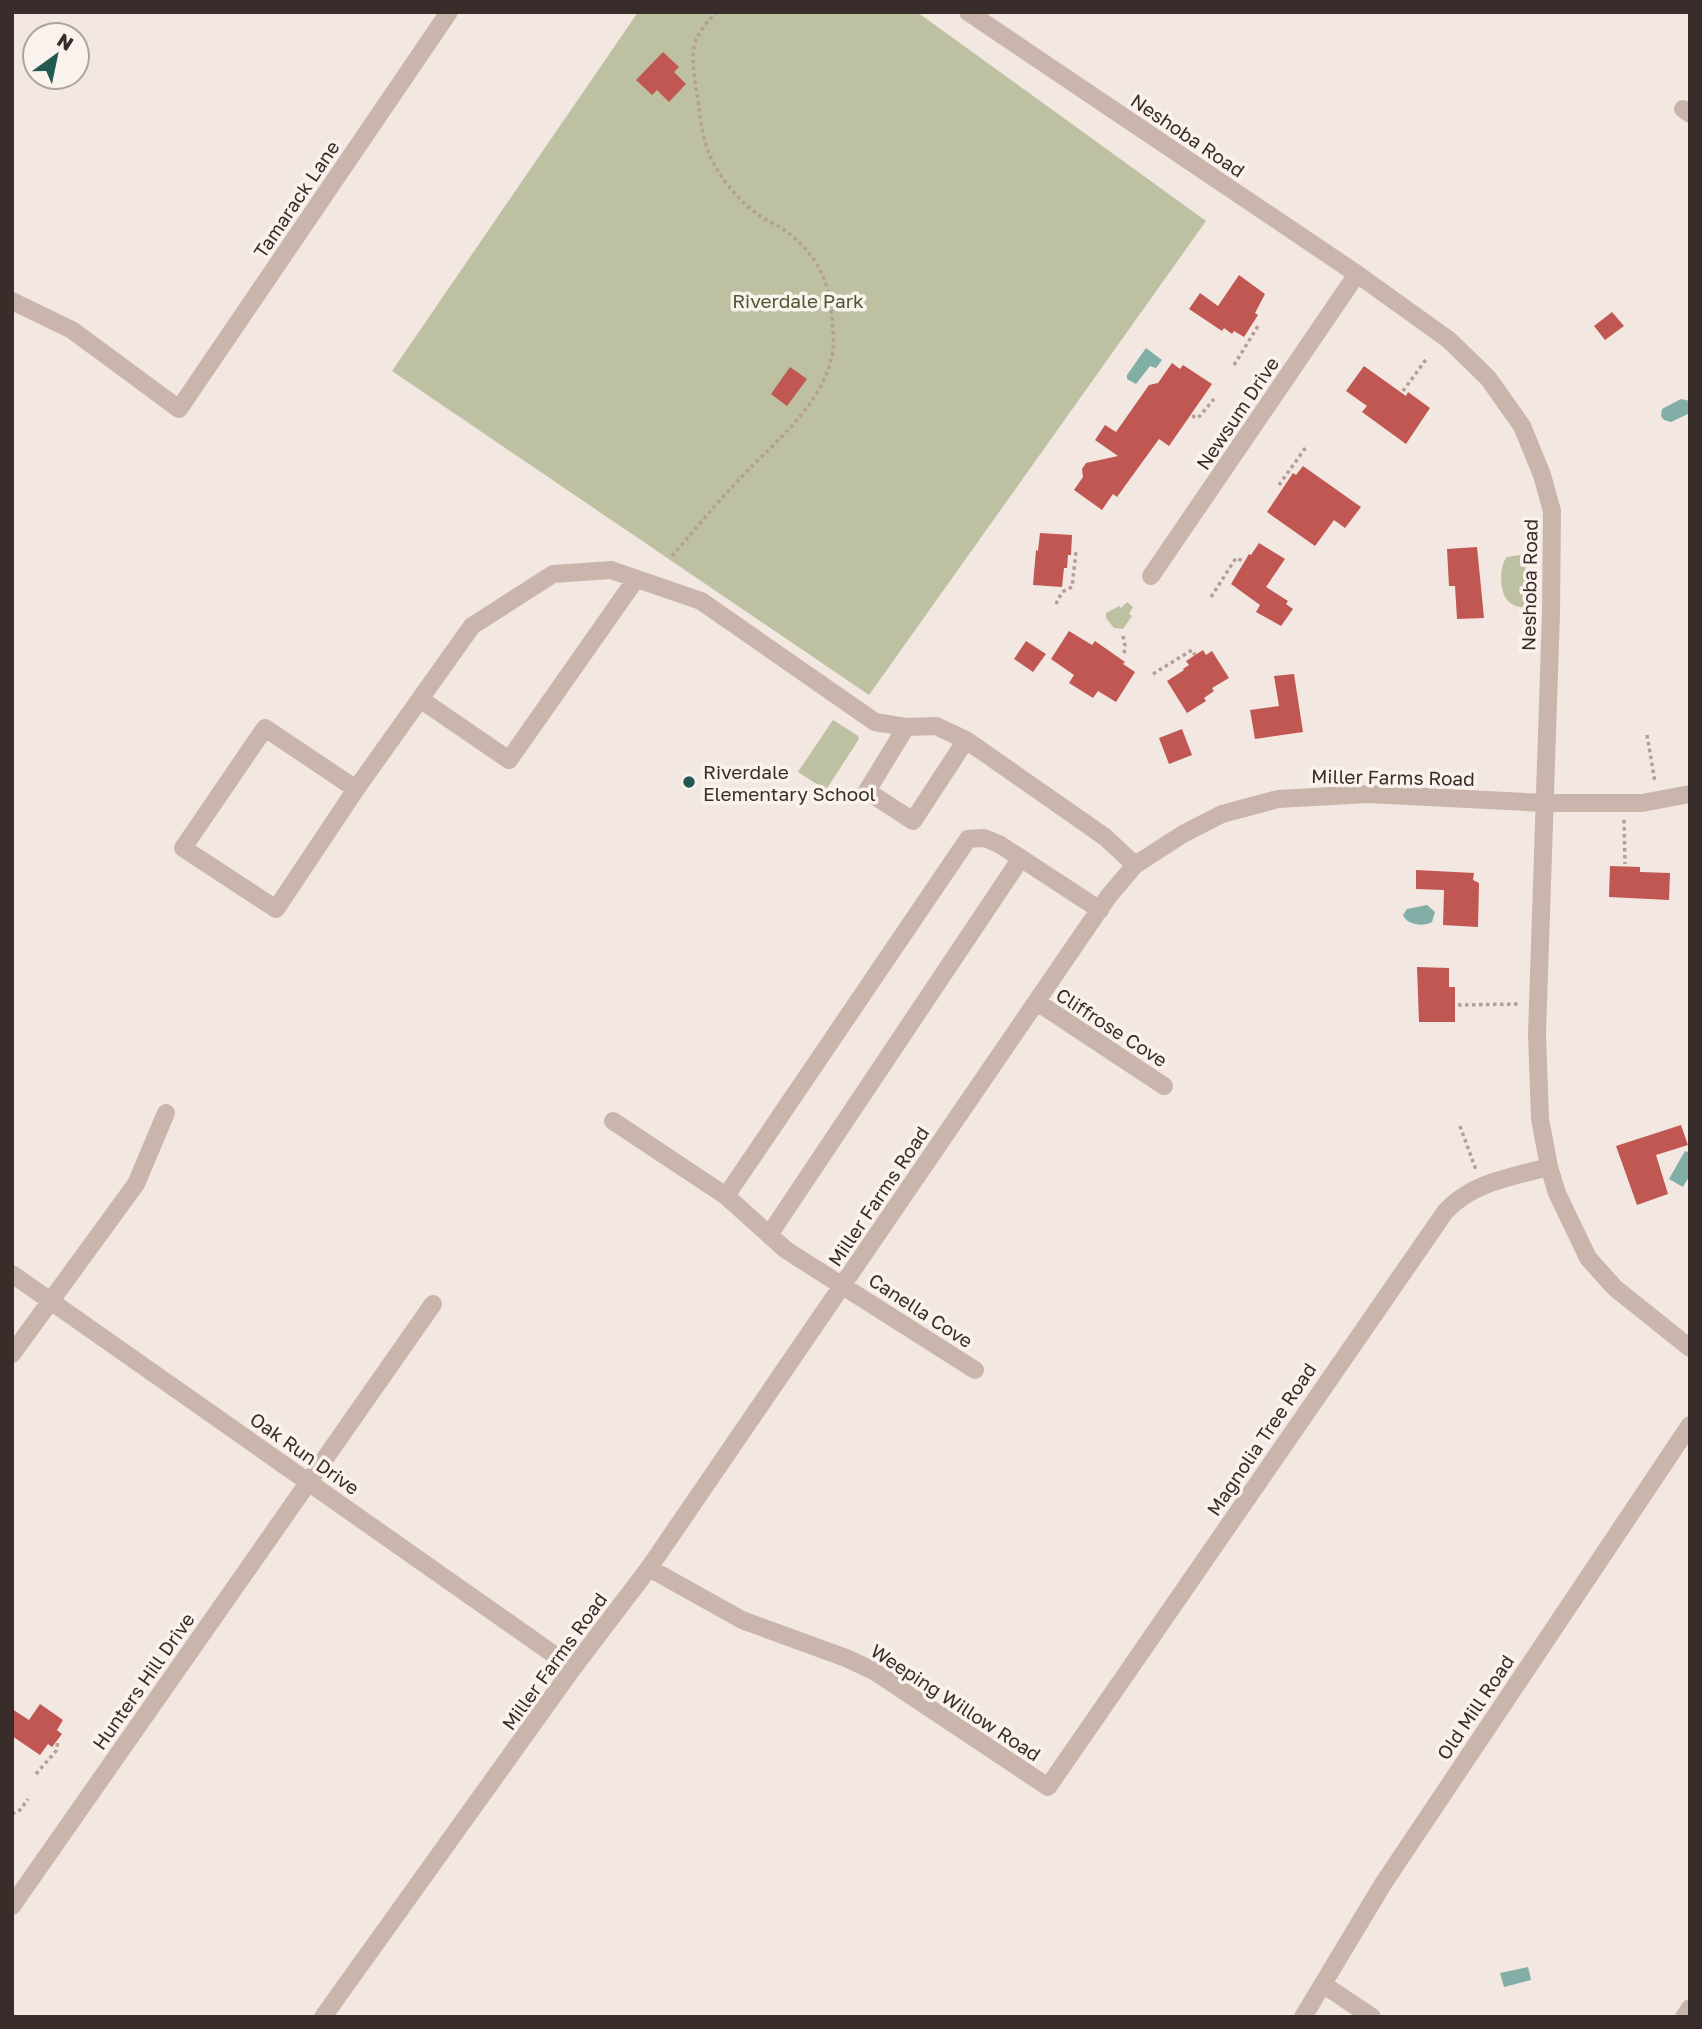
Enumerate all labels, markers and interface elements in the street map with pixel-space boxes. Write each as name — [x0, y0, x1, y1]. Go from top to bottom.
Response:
north arrow — [21, 21, 91, 91]
text: N — [53, 28, 78, 55]
street label: Neshoba Road — [1127, 88, 1249, 182]
street label: Tamarack Lane — [248, 136, 344, 262]
park label: Riverdale Park — [732, 289, 864, 312]
street label: Newsum Drive — [1191, 352, 1283, 474]
street label: Neshoba Road — [1516, 519, 1542, 651]
place label: Riverdale Elementary School — [703, 760, 876, 805]
street label: Miller Farms Road — [1311, 764, 1475, 790]
marker: Riverdale Elementary School — [681, 774, 697, 790]
street label: Cliffrose Cove — [1052, 983, 1172, 1071]
street label: Miller Farms Road — [823, 1122, 933, 1270]
street label: Canella Cove — [865, 1268, 977, 1352]
street label: Magnolia Tree Road — [1201, 1358, 1321, 1520]
street label: Oak Run Drive — [246, 1407, 364, 1499]
street label: Miller Farms Road — [497, 1588, 611, 1734]
street label: Hunters Hill Drive — [87, 1608, 199, 1754]
street label: Weeping Willow Road — [867, 1639, 1045, 1765]
street label: Old Mill Road — [1432, 1650, 1518, 1764]

